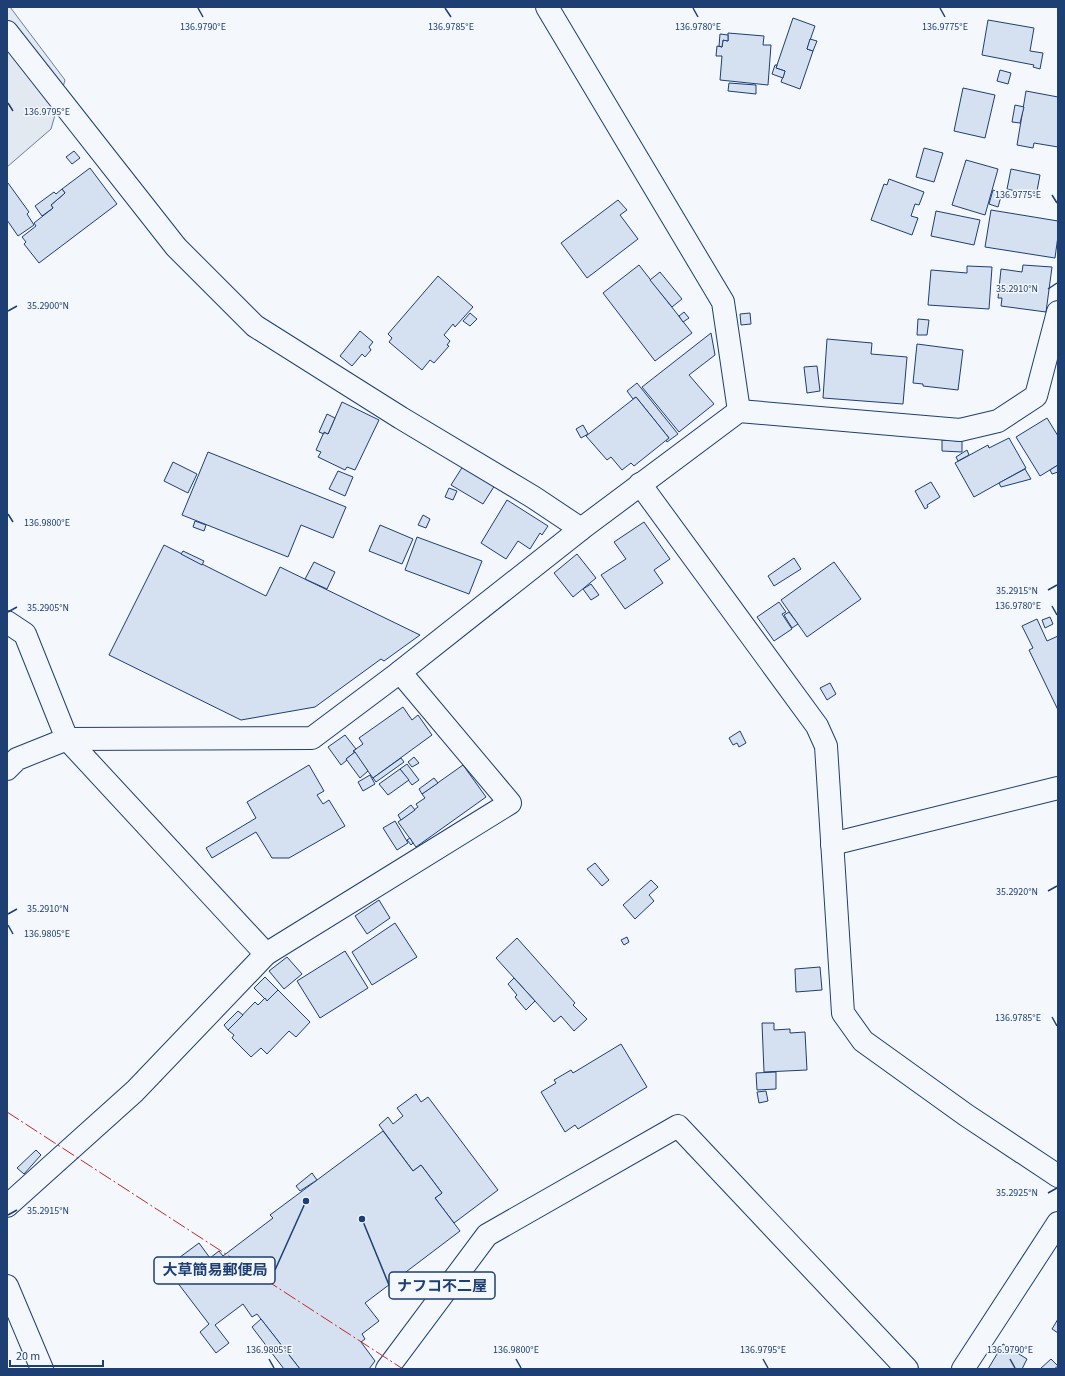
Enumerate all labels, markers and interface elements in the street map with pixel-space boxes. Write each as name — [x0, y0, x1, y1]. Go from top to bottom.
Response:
text: 136.9790°E — [180, 20, 226, 34]
text: 136.9785°E — [428, 20, 474, 34]
text: 136.9780°E — [675, 20, 721, 34]
text: 136.9775°E — [922, 20, 968, 34]
text: 136.9795°E — [24, 105, 70, 119]
text: 136.9775°E — [995, 188, 1041, 202]
text: 35.2910°N — [996, 282, 1038, 296]
text: 35.2900°N — [27, 299, 69, 313]
text: 136.9800°E — [24, 516, 70, 530]
text: 35.2915°N — [996, 584, 1038, 598]
text: 136.9780°E — [995, 599, 1041, 613]
text: 35.2905°N — [27, 601, 69, 615]
text: 35.2920°N — [996, 885, 1038, 899]
text: 35.2910°N — [27, 902, 69, 916]
text: 136.9805°E — [24, 927, 70, 941]
text: 136.9785°E — [995, 1011, 1041, 1025]
text: 35.2925°N — [996, 1186, 1038, 1200]
text: 35.2915°N — [27, 1204, 69, 1218]
callout: 大草簡易郵便局 — [154, 1257, 275, 1284]
text: 大草簡易郵便局 — [162, 1260, 268, 1281]
callout: ナフコ不二屋 — [389, 1272, 495, 1299]
text: ナフコ不二屋 — [397, 1276, 487, 1297]
scale bar — [10, 1342, 103, 1368]
text: 136.9805°E — [246, 1343, 292, 1357]
text: 136.9800°E — [493, 1343, 539, 1357]
text: 136.9795°E — [740, 1343, 786, 1357]
text: 136.9790°E — [987, 1343, 1033, 1357]
text: 20 m — [16, 1348, 40, 1365]

